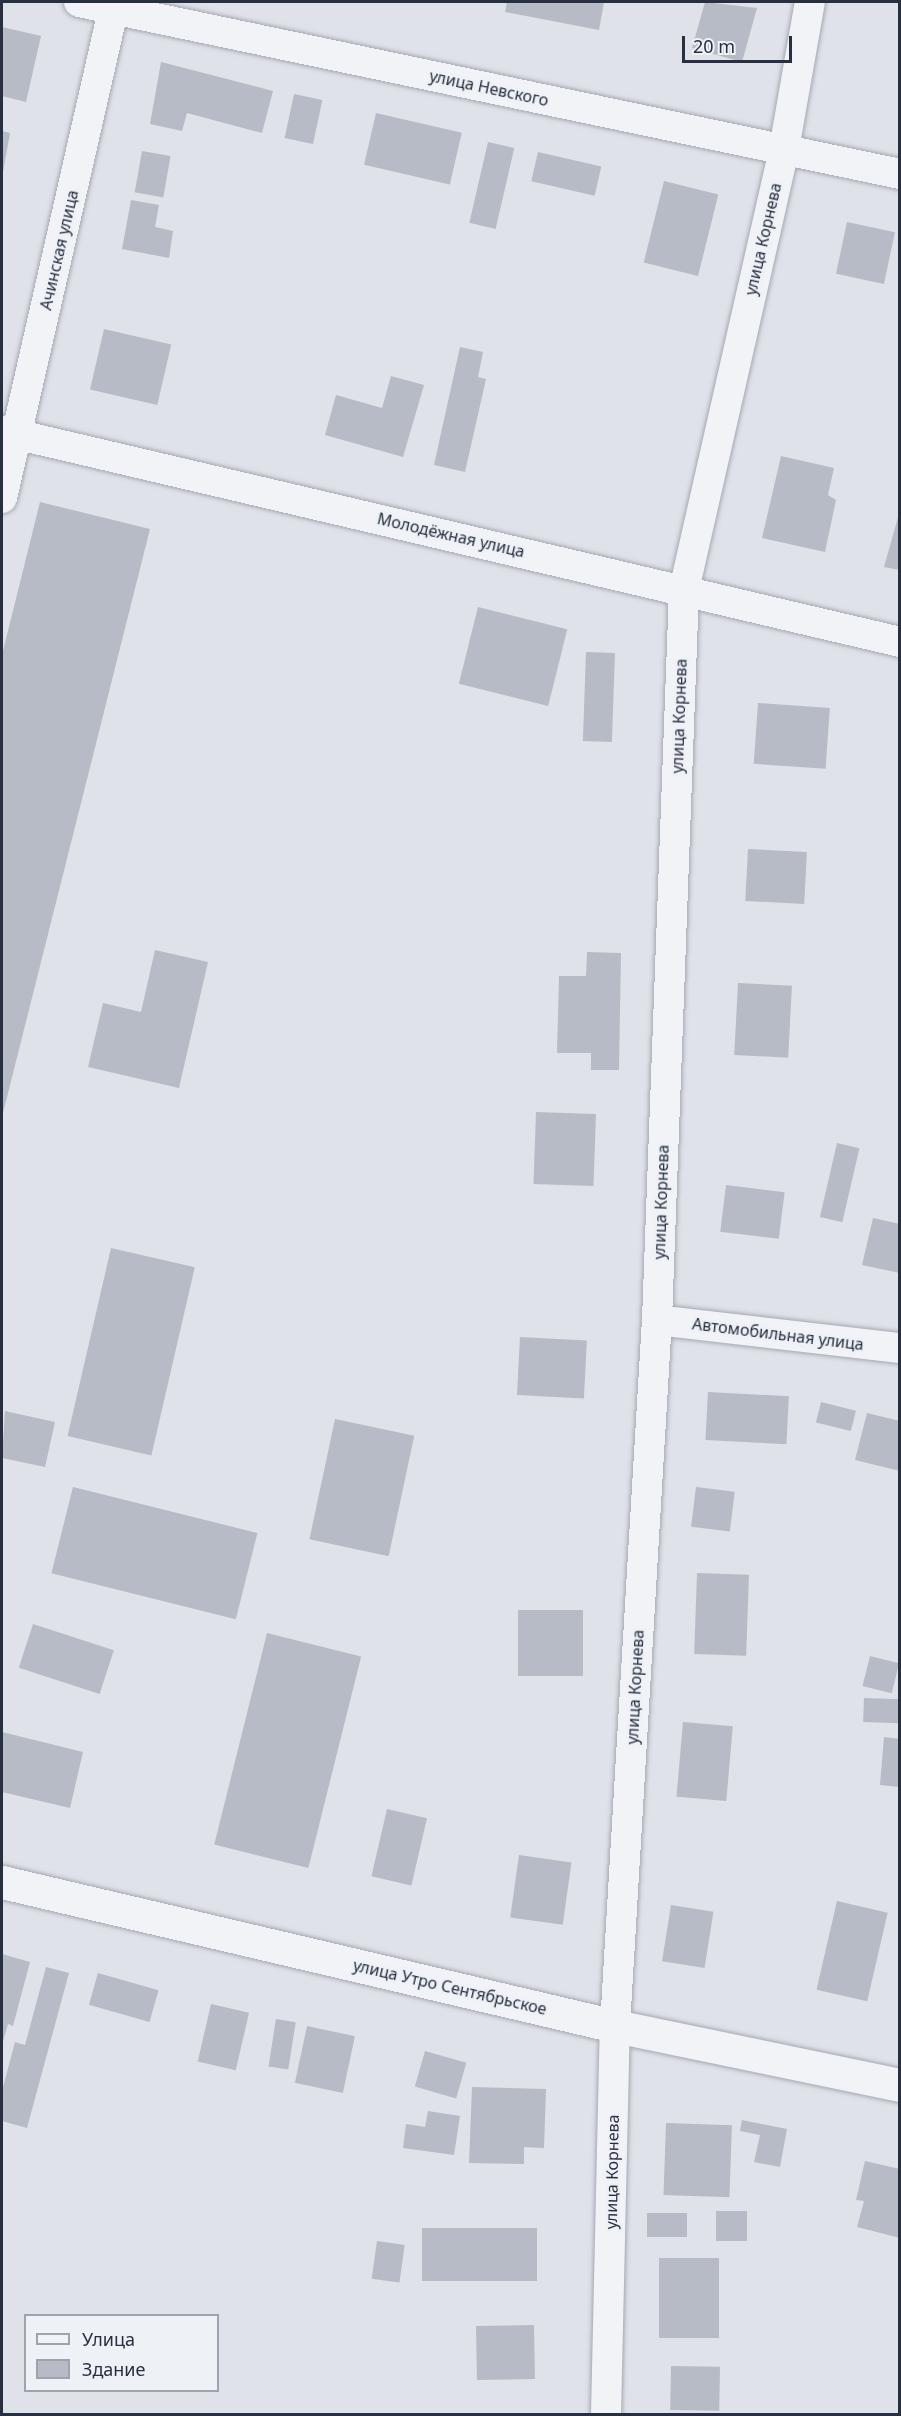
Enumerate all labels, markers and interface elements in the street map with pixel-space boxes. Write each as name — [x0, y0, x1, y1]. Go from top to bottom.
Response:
scale bar — [685, 24, 794, 62]
text: 20 m — [693, 34, 735, 58]
street label: улица Невского — [428, 66, 550, 110]
street label: улица Корнева — [741, 181, 785, 297]
street label: Ачинская улица — [36, 188, 82, 312]
street label: Молодёжная улица — [375, 509, 527, 561]
street label: улица Корнева — [667, 658, 691, 774]
street label: улица Корнева — [649, 1144, 673, 1260]
street label: Автомобильная улица — [691, 1314, 865, 1354]
street label: улица Корнева — [622, 1629, 648, 1745]
street label: улица Утро Сентябрьское — [351, 1955, 549, 2019]
street label: улица Корнева — [601, 2114, 623, 2230]
legend — [24, 2314, 219, 2392]
text: Улица — [82, 2327, 135, 2351]
text: Здание — [82, 2357, 145, 2381]

